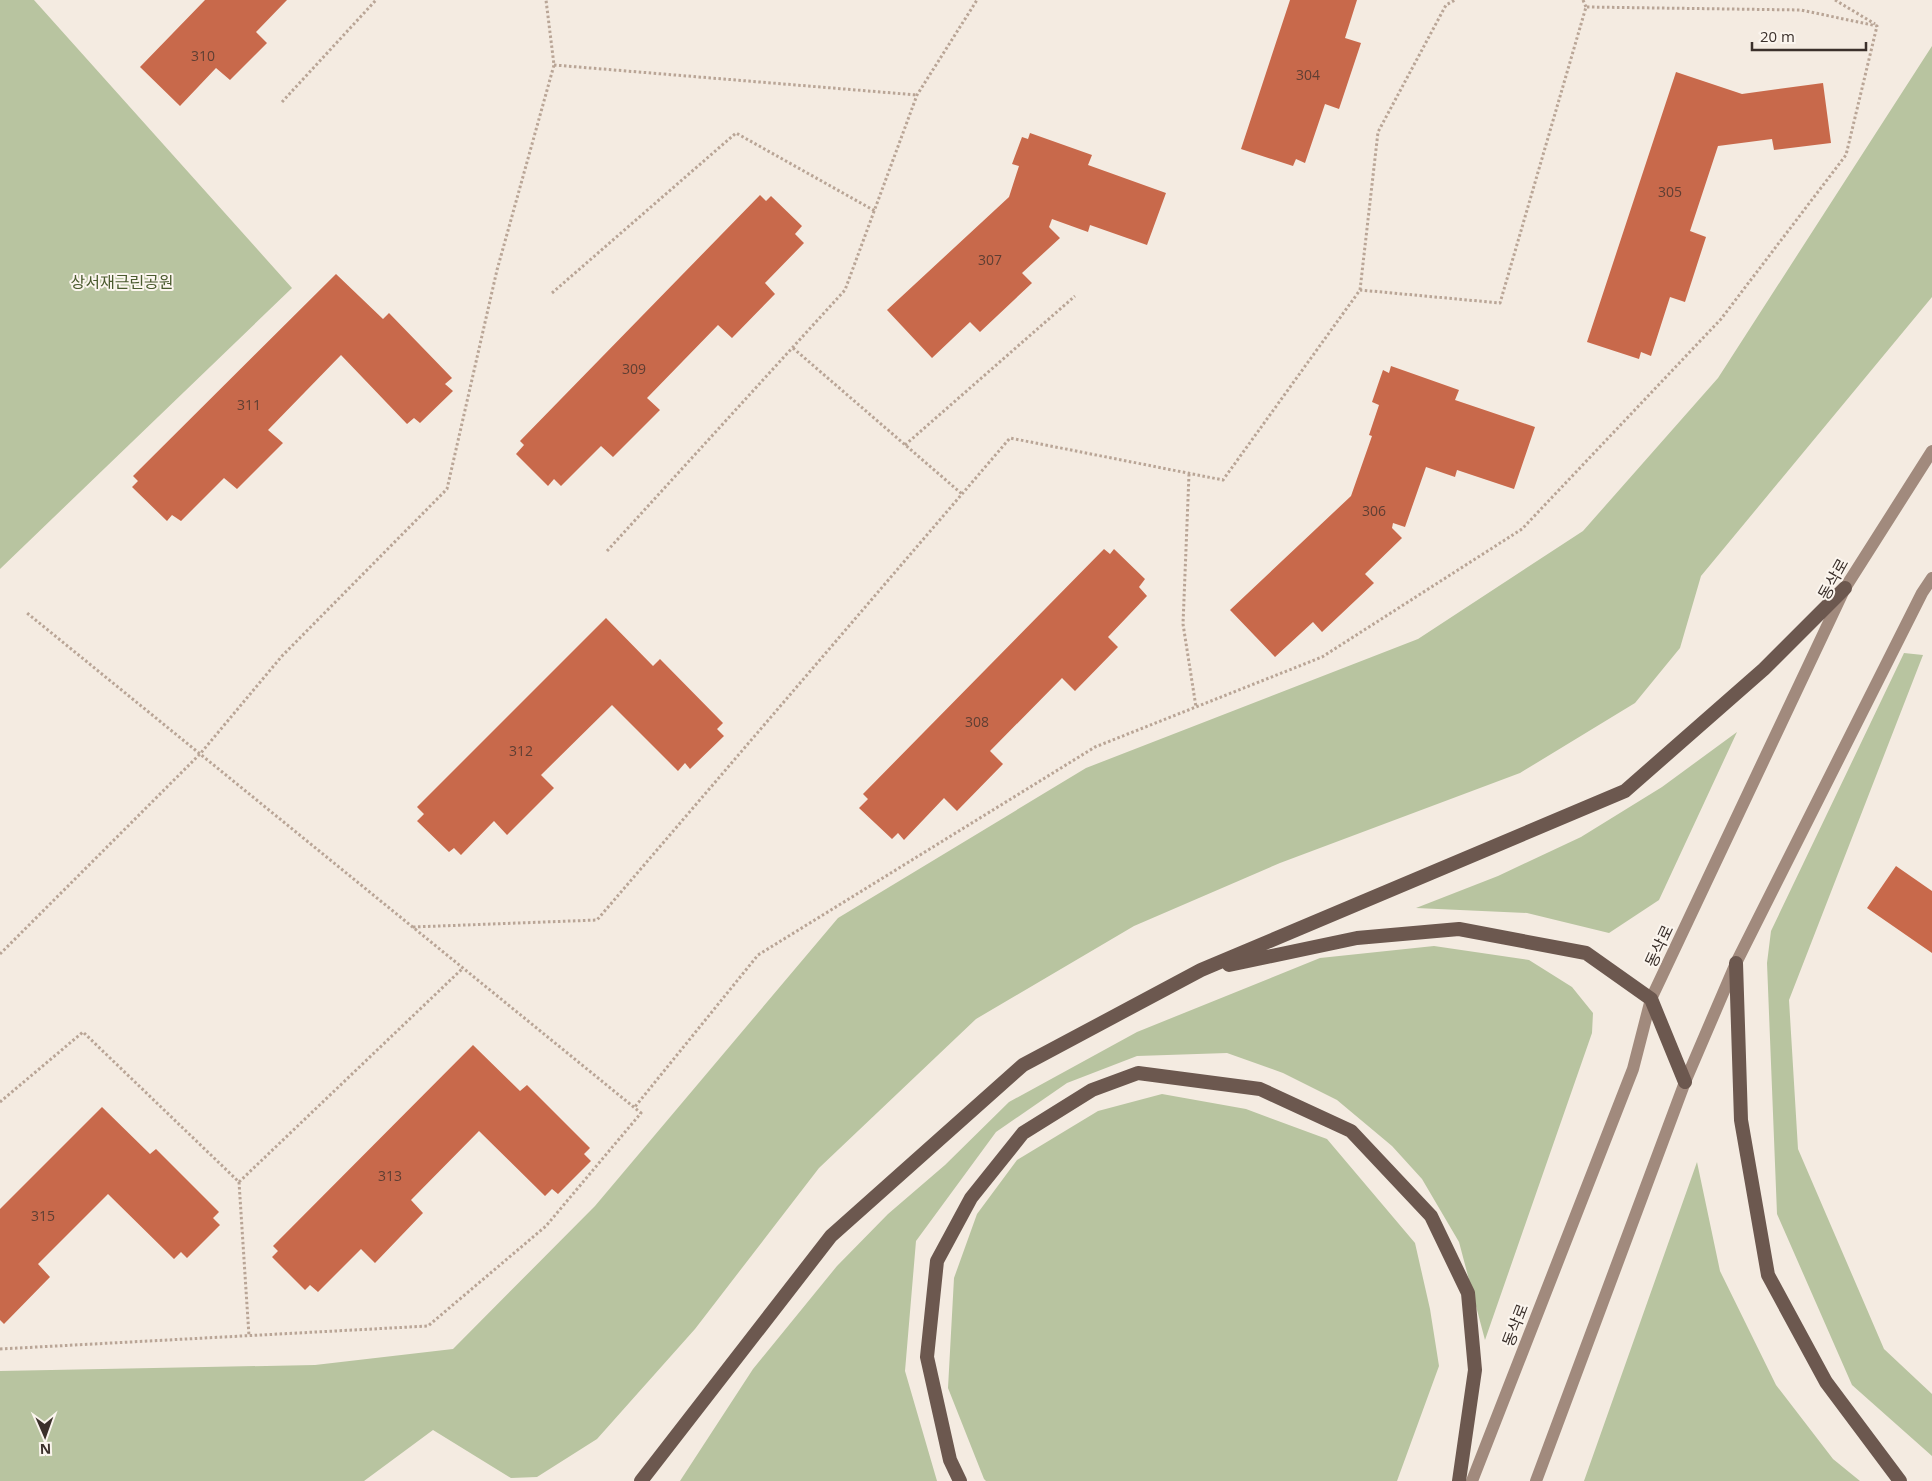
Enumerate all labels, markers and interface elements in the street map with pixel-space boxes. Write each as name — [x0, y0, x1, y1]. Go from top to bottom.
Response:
scale bar — [1752, 20, 1866, 52]
text: 20 m — [1760, 26, 1795, 46]
house number: 310 — [191, 46, 215, 65]
house number: 304 — [1296, 65, 1320, 84]
house number: 305 — [1658, 182, 1682, 201]
house number: 307 — [978, 250, 1002, 269]
park label: 상서재근린공원 — [70, 271, 174, 293]
house number: 309 — [622, 359, 646, 378]
house number: 311 — [237, 395, 261, 414]
house number: 306 — [1362, 501, 1386, 520]
street label: 동삭로 — [1813, 554, 1853, 604]
house number: 308 — [965, 712, 989, 731]
house number: 312 — [509, 741, 533, 760]
street label: 동삭로 — [1640, 921, 1678, 971]
house number: 313 — [378, 1166, 402, 1185]
house number: 315 — [31, 1206, 55, 1225]
street label: 동삭로 — [1497, 1300, 1533, 1350]
north arrow — [20, 1411, 70, 1461]
text: N — [39, 1440, 51, 1459]

